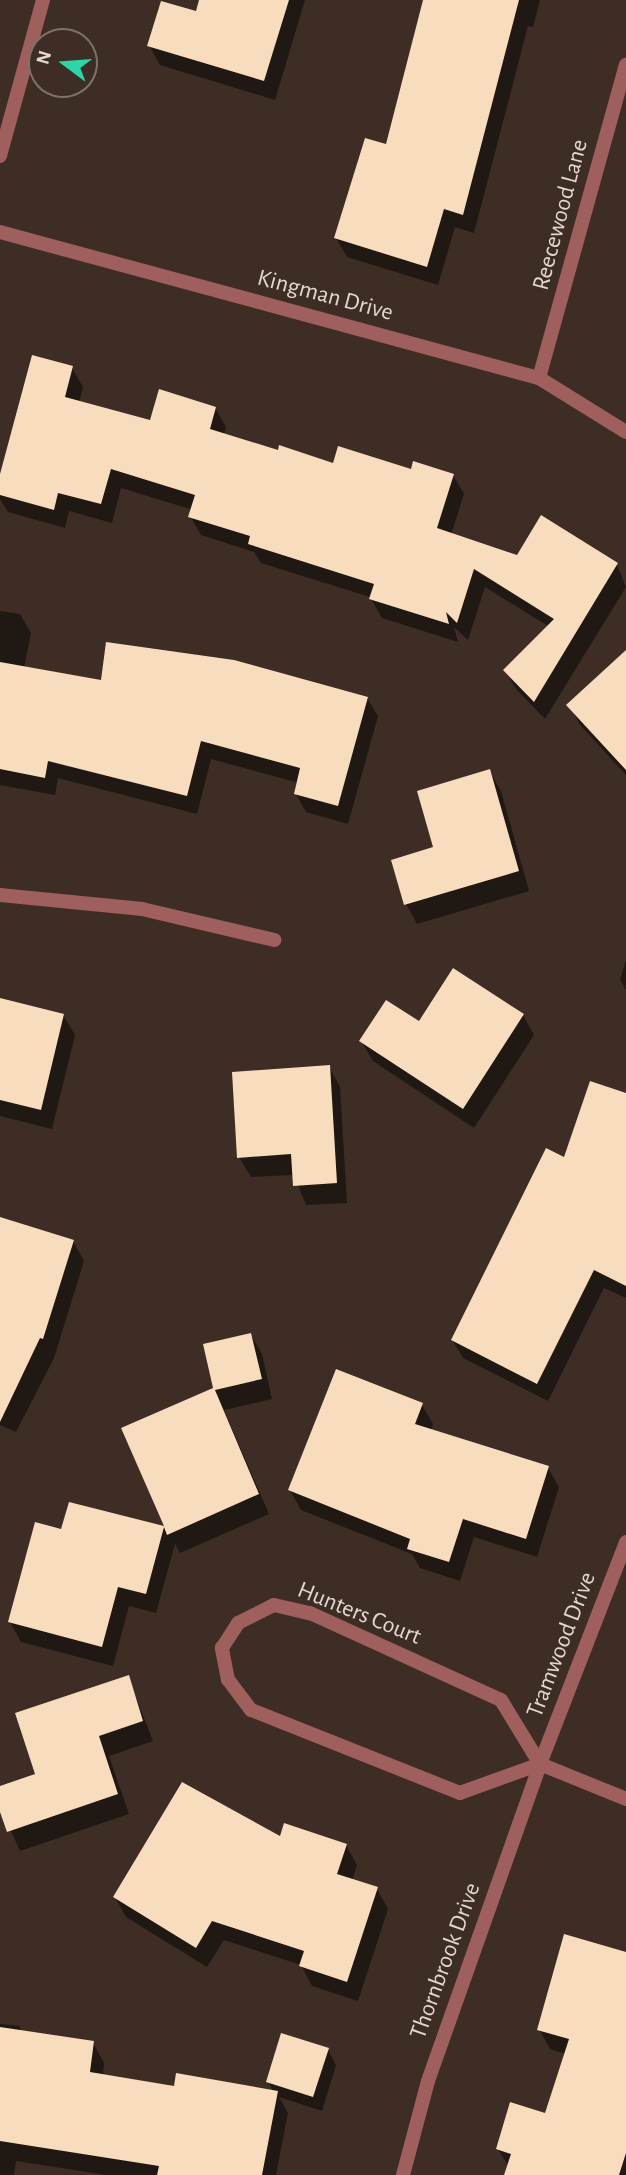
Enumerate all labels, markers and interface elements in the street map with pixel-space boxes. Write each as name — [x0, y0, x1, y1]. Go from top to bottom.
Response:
north arrow — [28, 28, 98, 98]
text: N — [33, 49, 55, 67]
street label: Reecewood Lane — [527, 136, 595, 294]
street label: Kingman Drive — [254, 264, 396, 328]
street label: Tramwood Drive — [521, 1568, 603, 1722]
street label: Hunters Court — [293, 1576, 425, 1652]
street label: Thornbrook Drive — [404, 1879, 488, 2043]

